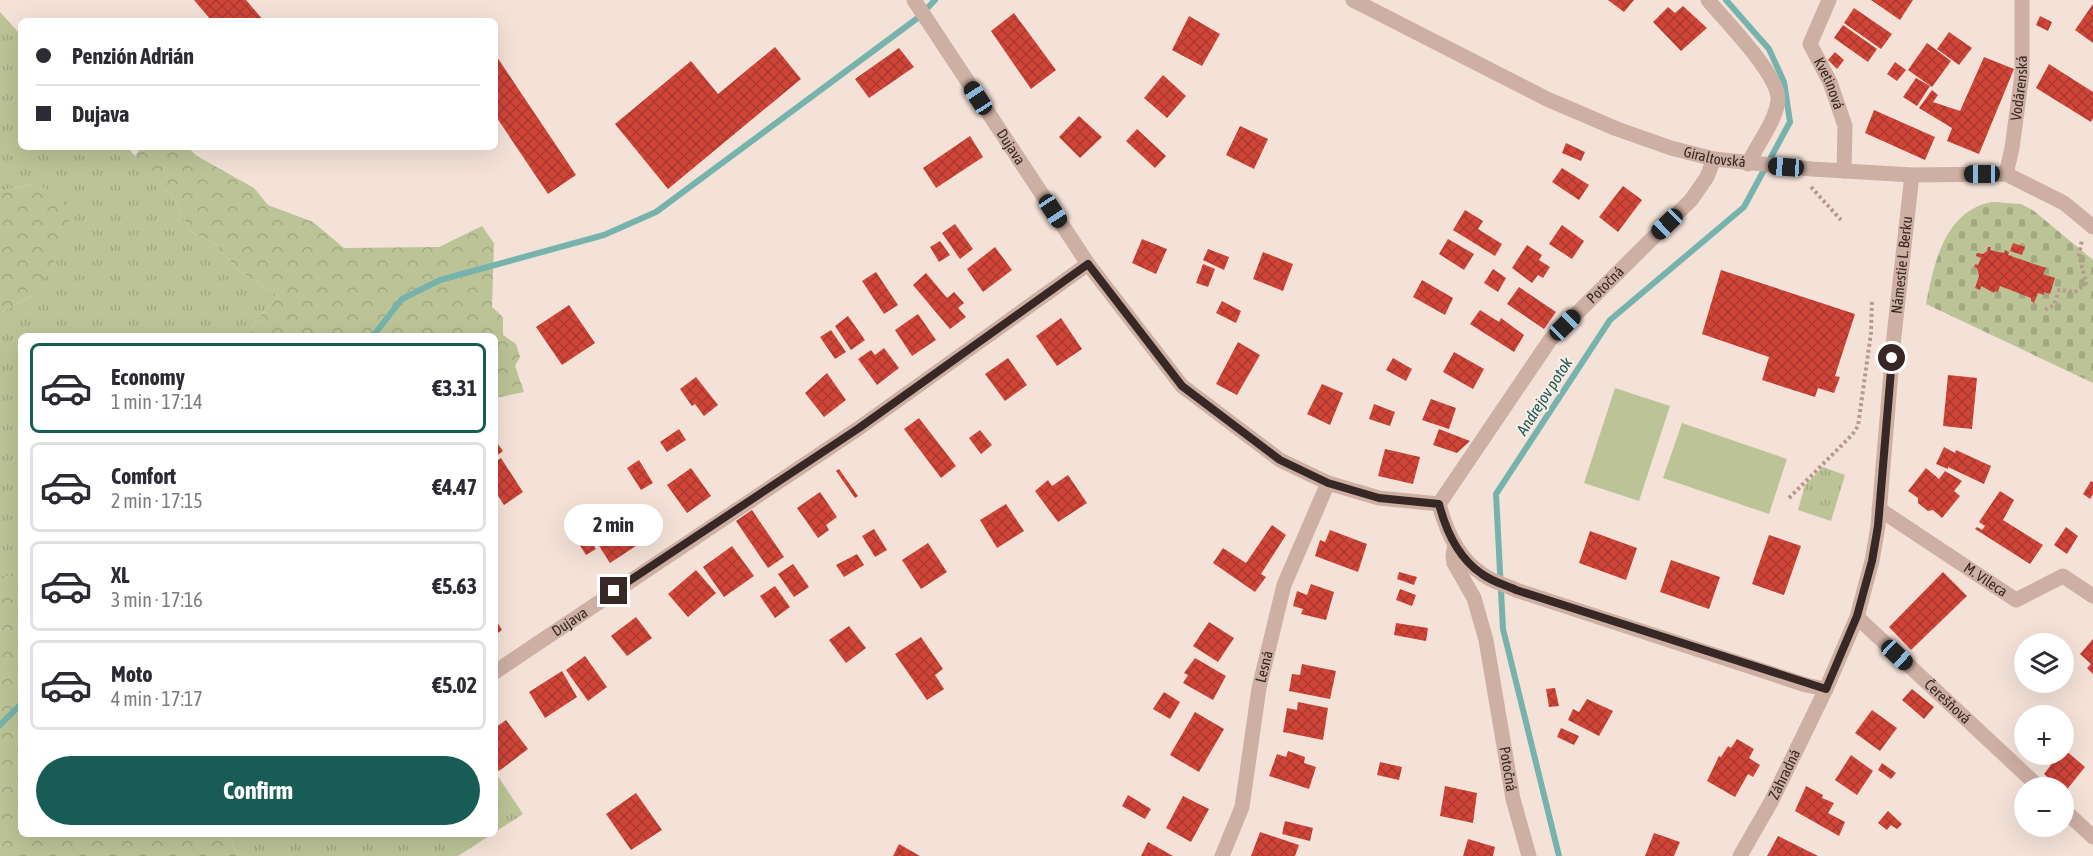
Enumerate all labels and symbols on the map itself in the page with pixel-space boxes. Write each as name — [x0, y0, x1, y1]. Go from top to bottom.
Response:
street label: Kvetinová — [1811, 55, 1848, 112]
street label: Vodárenská — [2007, 56, 2030, 122]
car — [961, 78, 995, 118]
street label: Dujava — [993, 126, 1029, 168]
street label: Giraltovská — [1682, 143, 1747, 170]
car — [1767, 157, 1805, 177]
car — [1964, 165, 2000, 183]
car — [1036, 191, 1070, 231]
car — [1648, 205, 1686, 243]
street label: Námestie L. Berku — [1888, 215, 1915, 315]
street label: Potočná — [1583, 263, 1627, 307]
car — [1546, 306, 1584, 344]
route start — [1878, 344, 1905, 371]
water label: Andrejov potok — [1512, 353, 1577, 439]
callout: 2 min — [564, 504, 664, 546]
street label: M. Vileca — [1961, 559, 2011, 600]
route end — [600, 577, 627, 604]
street label: Dujava — [549, 604, 590, 639]
car — [1878, 636, 1916, 674]
street label: Lesná — [1252, 649, 1276, 684]
street label: Čerešňová — [1921, 676, 1975, 727]
street label: Potočná — [1496, 745, 1521, 793]
street label: Záhradná — [1765, 746, 1803, 802]

